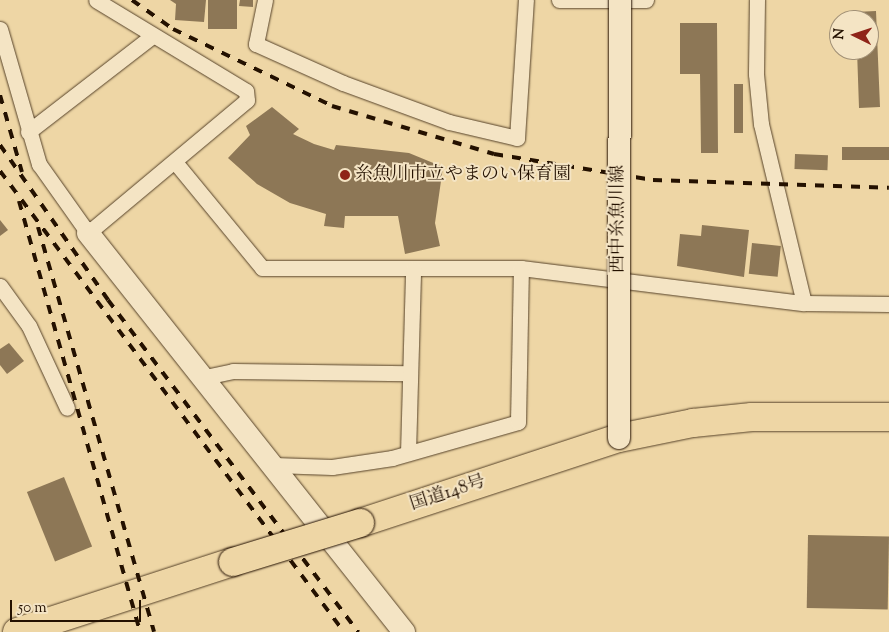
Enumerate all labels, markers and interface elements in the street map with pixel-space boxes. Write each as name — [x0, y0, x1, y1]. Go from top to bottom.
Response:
north arrow — [829, 10, 879, 60]
text: N — [830, 28, 850, 40]
place label: 糸魚川市立やまのい保育園 — [355, 164, 571, 186]
street label: 西中糸魚川線 — [608, 165, 630, 273]
marker: 糸魚川市立やまのい保育園 — [339, 169, 351, 181]
street label: 国道148号 — [407, 472, 489, 516]
scale bar — [12, 590, 144, 622]
text: 50 m — [18, 598, 47, 619]

